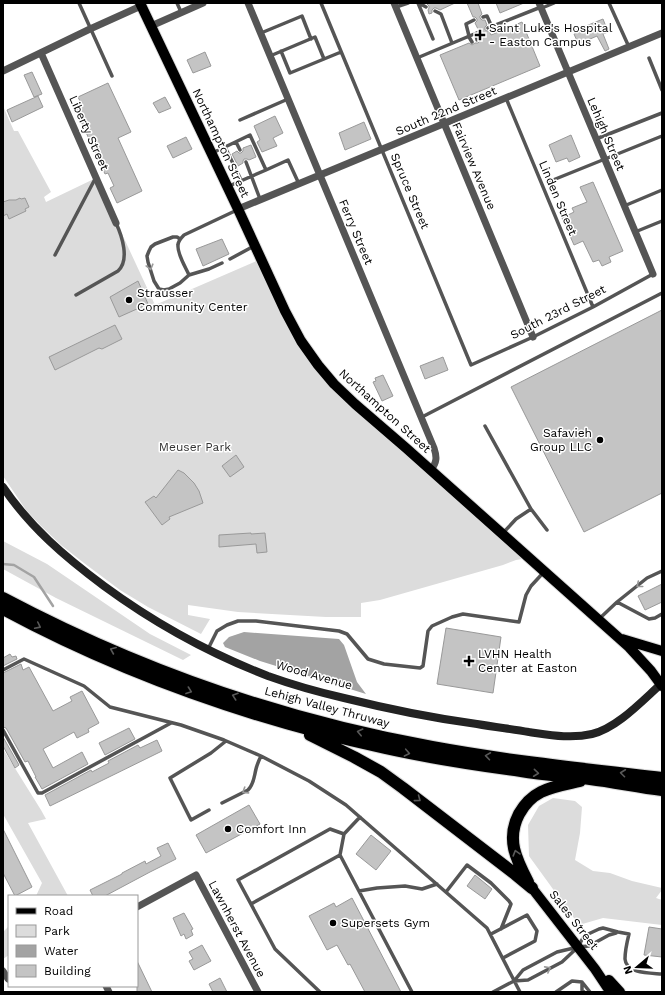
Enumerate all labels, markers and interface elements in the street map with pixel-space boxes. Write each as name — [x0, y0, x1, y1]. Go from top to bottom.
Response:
place label: Saint Luke's Hospital - Easton Campus — [489, 21, 613, 49]
marker: Saint Luke's Hospital - Easton Campus — [474, 29, 486, 41]
street label: South 22nd Street — [394, 83, 498, 139]
street label: Northampton Street — [190, 86, 252, 200]
street label: Liberty Street — [66, 93, 112, 173]
street label: Lehigh Street — [584, 95, 628, 173]
street label: Fairview Avenue — [449, 120, 499, 212]
street label: Spruce Street — [388, 151, 432, 231]
street label: Linden Street — [536, 158, 580, 238]
street label: Ferry Street — [336, 197, 376, 267]
one-way arrow — [145, 264, 153, 270]
street label: South 23rd Street — [508, 282, 608, 342]
place label: Strausser Community Center — [137, 286, 248, 314]
marker: Strausser Community Center — [124, 295, 134, 305]
street label: Northampton Street — [336, 366, 434, 456]
place label: Safavieh Group LLC — [530, 426, 592, 454]
marker: Safavieh Group LLC — [595, 435, 605, 445]
park label: Meuser Park — [159, 440, 231, 454]
one-way arrow — [636, 580, 643, 587]
one-way arrow — [34, 621, 41, 629]
one-way arrow — [110, 647, 117, 655]
place label: LVHN Health Center at Easton — [478, 647, 577, 675]
marker: LVHN Health Center at Easton — [463, 655, 475, 667]
street label: Wood Avenue — [274, 657, 354, 693]
street label: Lehigh Valley Thruway — [263, 684, 392, 731]
one-way arrow — [185, 686, 192, 694]
one-way arrow — [232, 693, 239, 701]
one-way arrow — [357, 728, 363, 736]
one-way arrow — [404, 748, 411, 756]
one-way arrow — [484, 752, 491, 761]
one-way arrow — [533, 768, 539, 777]
one-way arrow — [620, 769, 626, 778]
one-way arrow — [242, 786, 249, 793]
one-way arrow — [414, 795, 421, 802]
place label: Comfort Inn — [236, 822, 307, 836]
marker: Comfort Inn — [223, 824, 233, 834]
one-way arrow — [512, 849, 520, 856]
street label: Lawnherst Avenue — [206, 878, 268, 980]
street label: Sales Street — [546, 888, 602, 952]
legend — [8, 895, 138, 987]
text: Road — [44, 904, 73, 918]
place label: Supersets Gym — [341, 916, 430, 930]
marker: Supersets Gym — [328, 918, 338, 928]
text: Park — [44, 924, 70, 938]
text: Water — [44, 944, 79, 958]
north arrow — [617, 947, 657, 987]
text: Building — [44, 964, 91, 978]
text: N — [621, 964, 635, 976]
one-way arrow — [544, 967, 552, 974]

